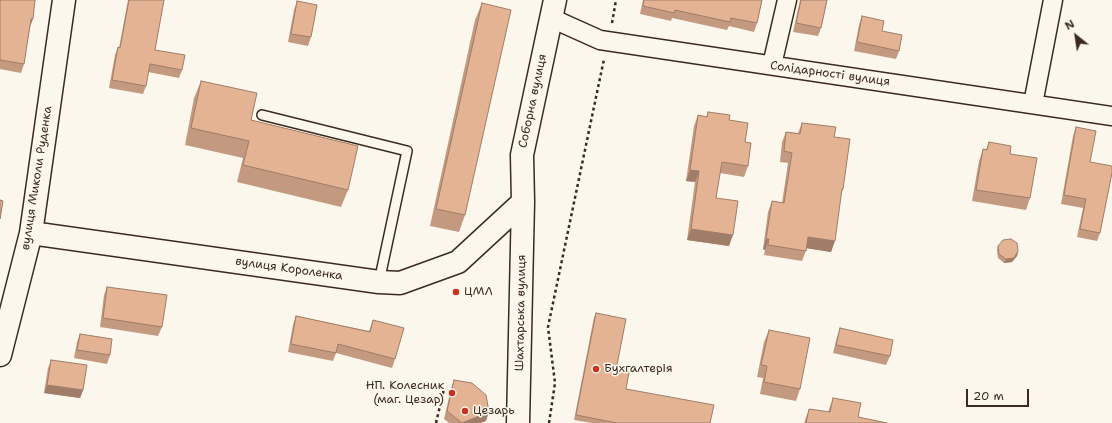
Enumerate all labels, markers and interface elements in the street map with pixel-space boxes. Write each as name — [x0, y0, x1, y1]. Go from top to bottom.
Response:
north arrow — [1056, 16, 1096, 56]
text: N — [1062, 16, 1077, 34]
street label: Соборна вулиця — [516, 53, 550, 149]
street label: Солідарності вулиця — [769, 58, 891, 90]
street label: вулиця Миколи Руденка — [18, 105, 56, 251]
street label: вулиця Короленка — [234, 254, 344, 284]
street label: Шахтарська вулиця — [513, 255, 529, 371]
place label: ЦМЛ — [464, 285, 493, 299]
marker: ЦМЛ — [451, 287, 461, 297]
place label: Бухгалтерія — [604, 362, 673, 376]
marker: Бухгалтерія — [591, 364, 601, 374]
place label: НП. Колесник (маг. Цезар) — [366, 379, 444, 407]
scale bar — [968, 381, 1031, 407]
marker: НП. Колесник (маг. Цезар) — [447, 388, 457, 398]
text: 20 m — [973, 388, 1004, 404]
place label: Цезарь — [473, 404, 514, 418]
marker: Цезарь — [460, 406, 470, 416]

